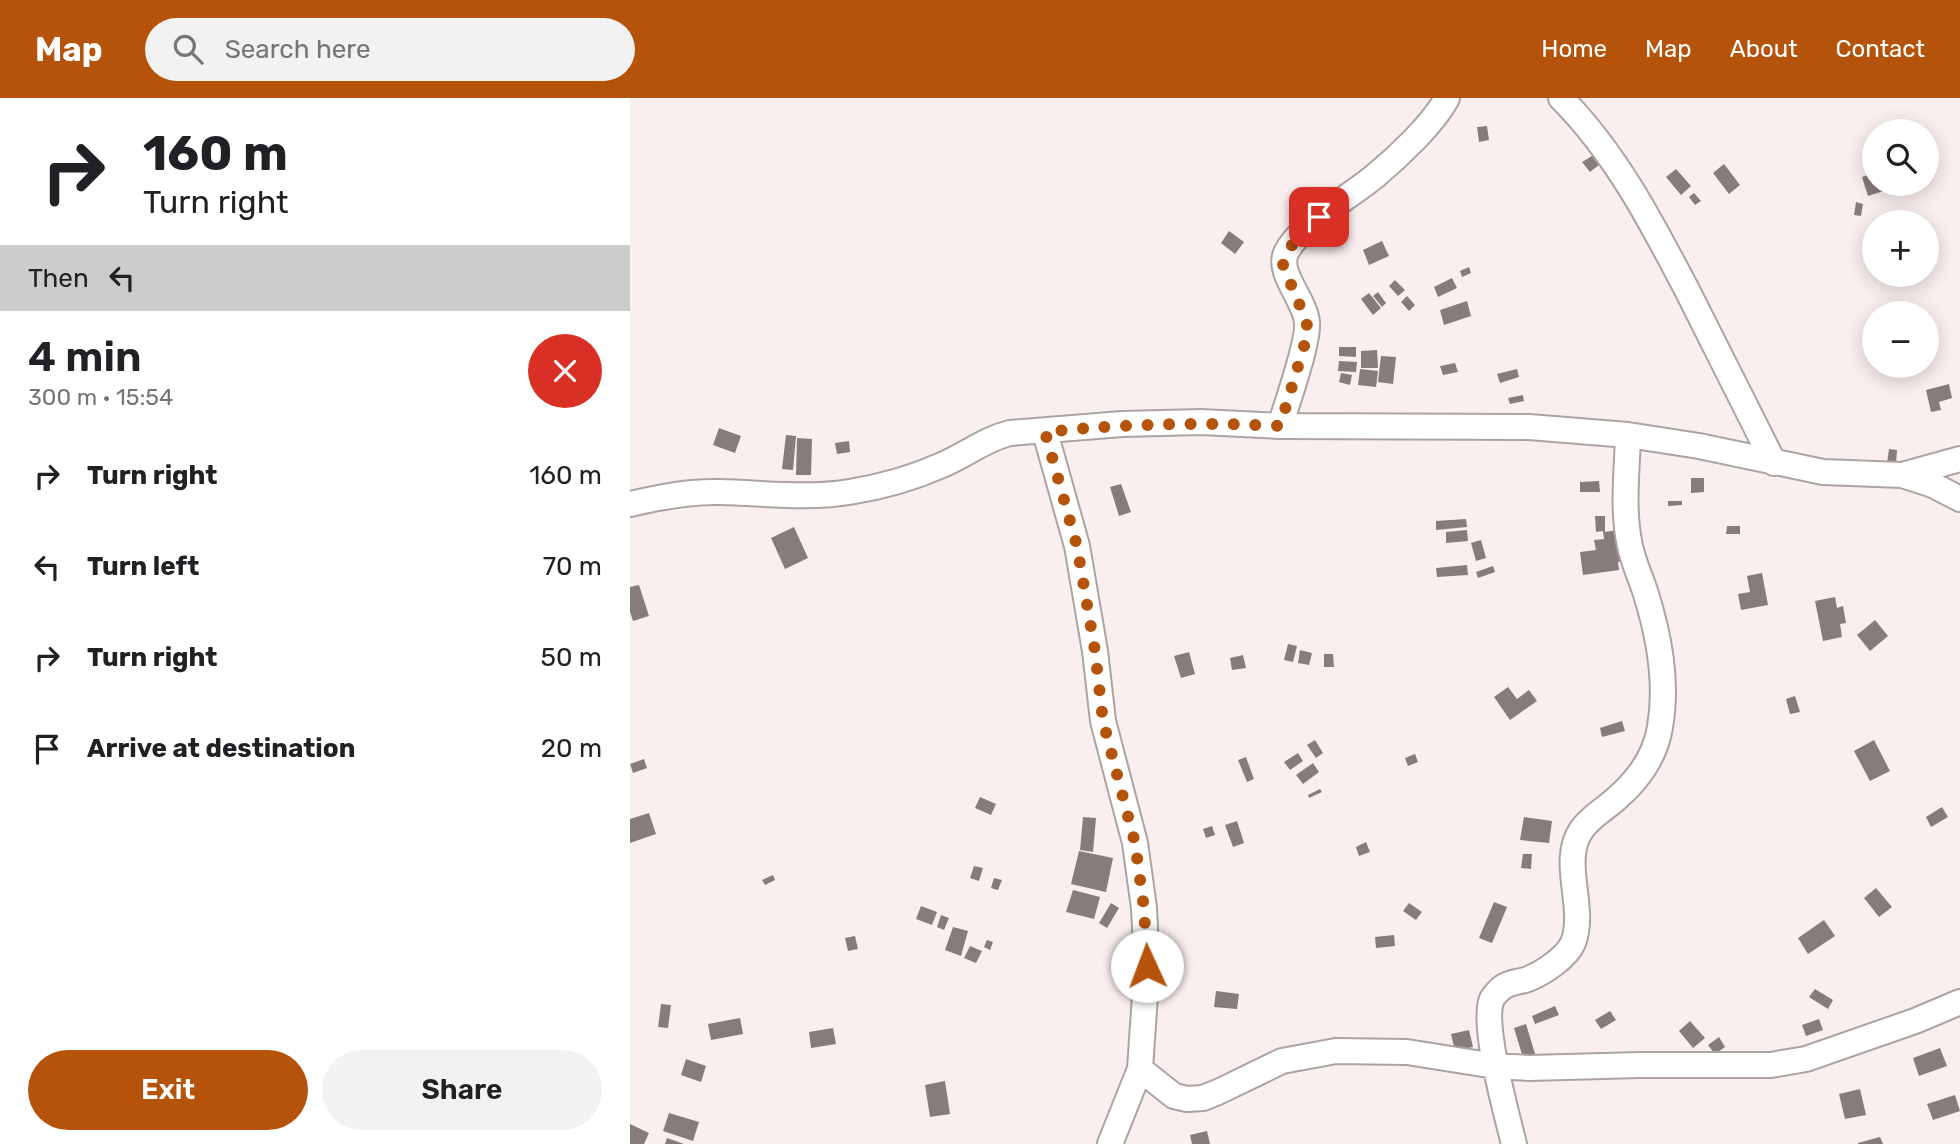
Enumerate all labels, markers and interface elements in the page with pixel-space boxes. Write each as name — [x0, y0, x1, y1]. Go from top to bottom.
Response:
search box — [145, 18, 635, 81]
text: Map — [35, 30, 103, 69]
icon: search — [169, 30, 207, 68]
text: Search here — [225, 34, 370, 65]
text: Home — [1541, 35, 1607, 63]
text: Map — [1645, 35, 1692, 63]
text: About — [1730, 35, 1798, 63]
text: Contact — [1836, 35, 1925, 63]
map controls — [1862, 119, 1939, 378]
button: search — [1862, 119, 1939, 196]
text: 160 m — [143, 124, 288, 182]
icon: right — [28, 126, 119, 217]
text: Turn right — [143, 183, 288, 221]
pin — [1289, 187, 1349, 247]
icon: arrive — [1300, 198, 1338, 236]
button: + — [1862, 210, 1939, 287]
icon: left — [103, 259, 141, 297]
text: Then — [28, 263, 89, 294]
button: − — [1862, 301, 1939, 378]
text: 4 min — [28, 332, 142, 382]
button: close — [528, 334, 602, 408]
text: 300 m · 15:54 — [28, 383, 173, 411]
icon: right — [28, 457, 66, 495]
text: Turn right — [87, 460, 217, 491]
text: 160 m — [529, 460, 602, 491]
icon: left — [28, 548, 66, 586]
text: Turn left — [87, 551, 199, 582]
text: 70 m — [543, 551, 602, 582]
icon: right — [28, 639, 66, 677]
text: Turn right — [87, 642, 217, 673]
text: 50 m — [541, 642, 602, 673]
icon: arrive — [28, 730, 66, 768]
text: Arrive at destination — [87, 733, 355, 764]
text: 20 m — [541, 733, 602, 764]
position arrow — [1110, 929, 1184, 1003]
button: Exit — [28, 1050, 308, 1130]
button: Share — [322, 1050, 602, 1130]

